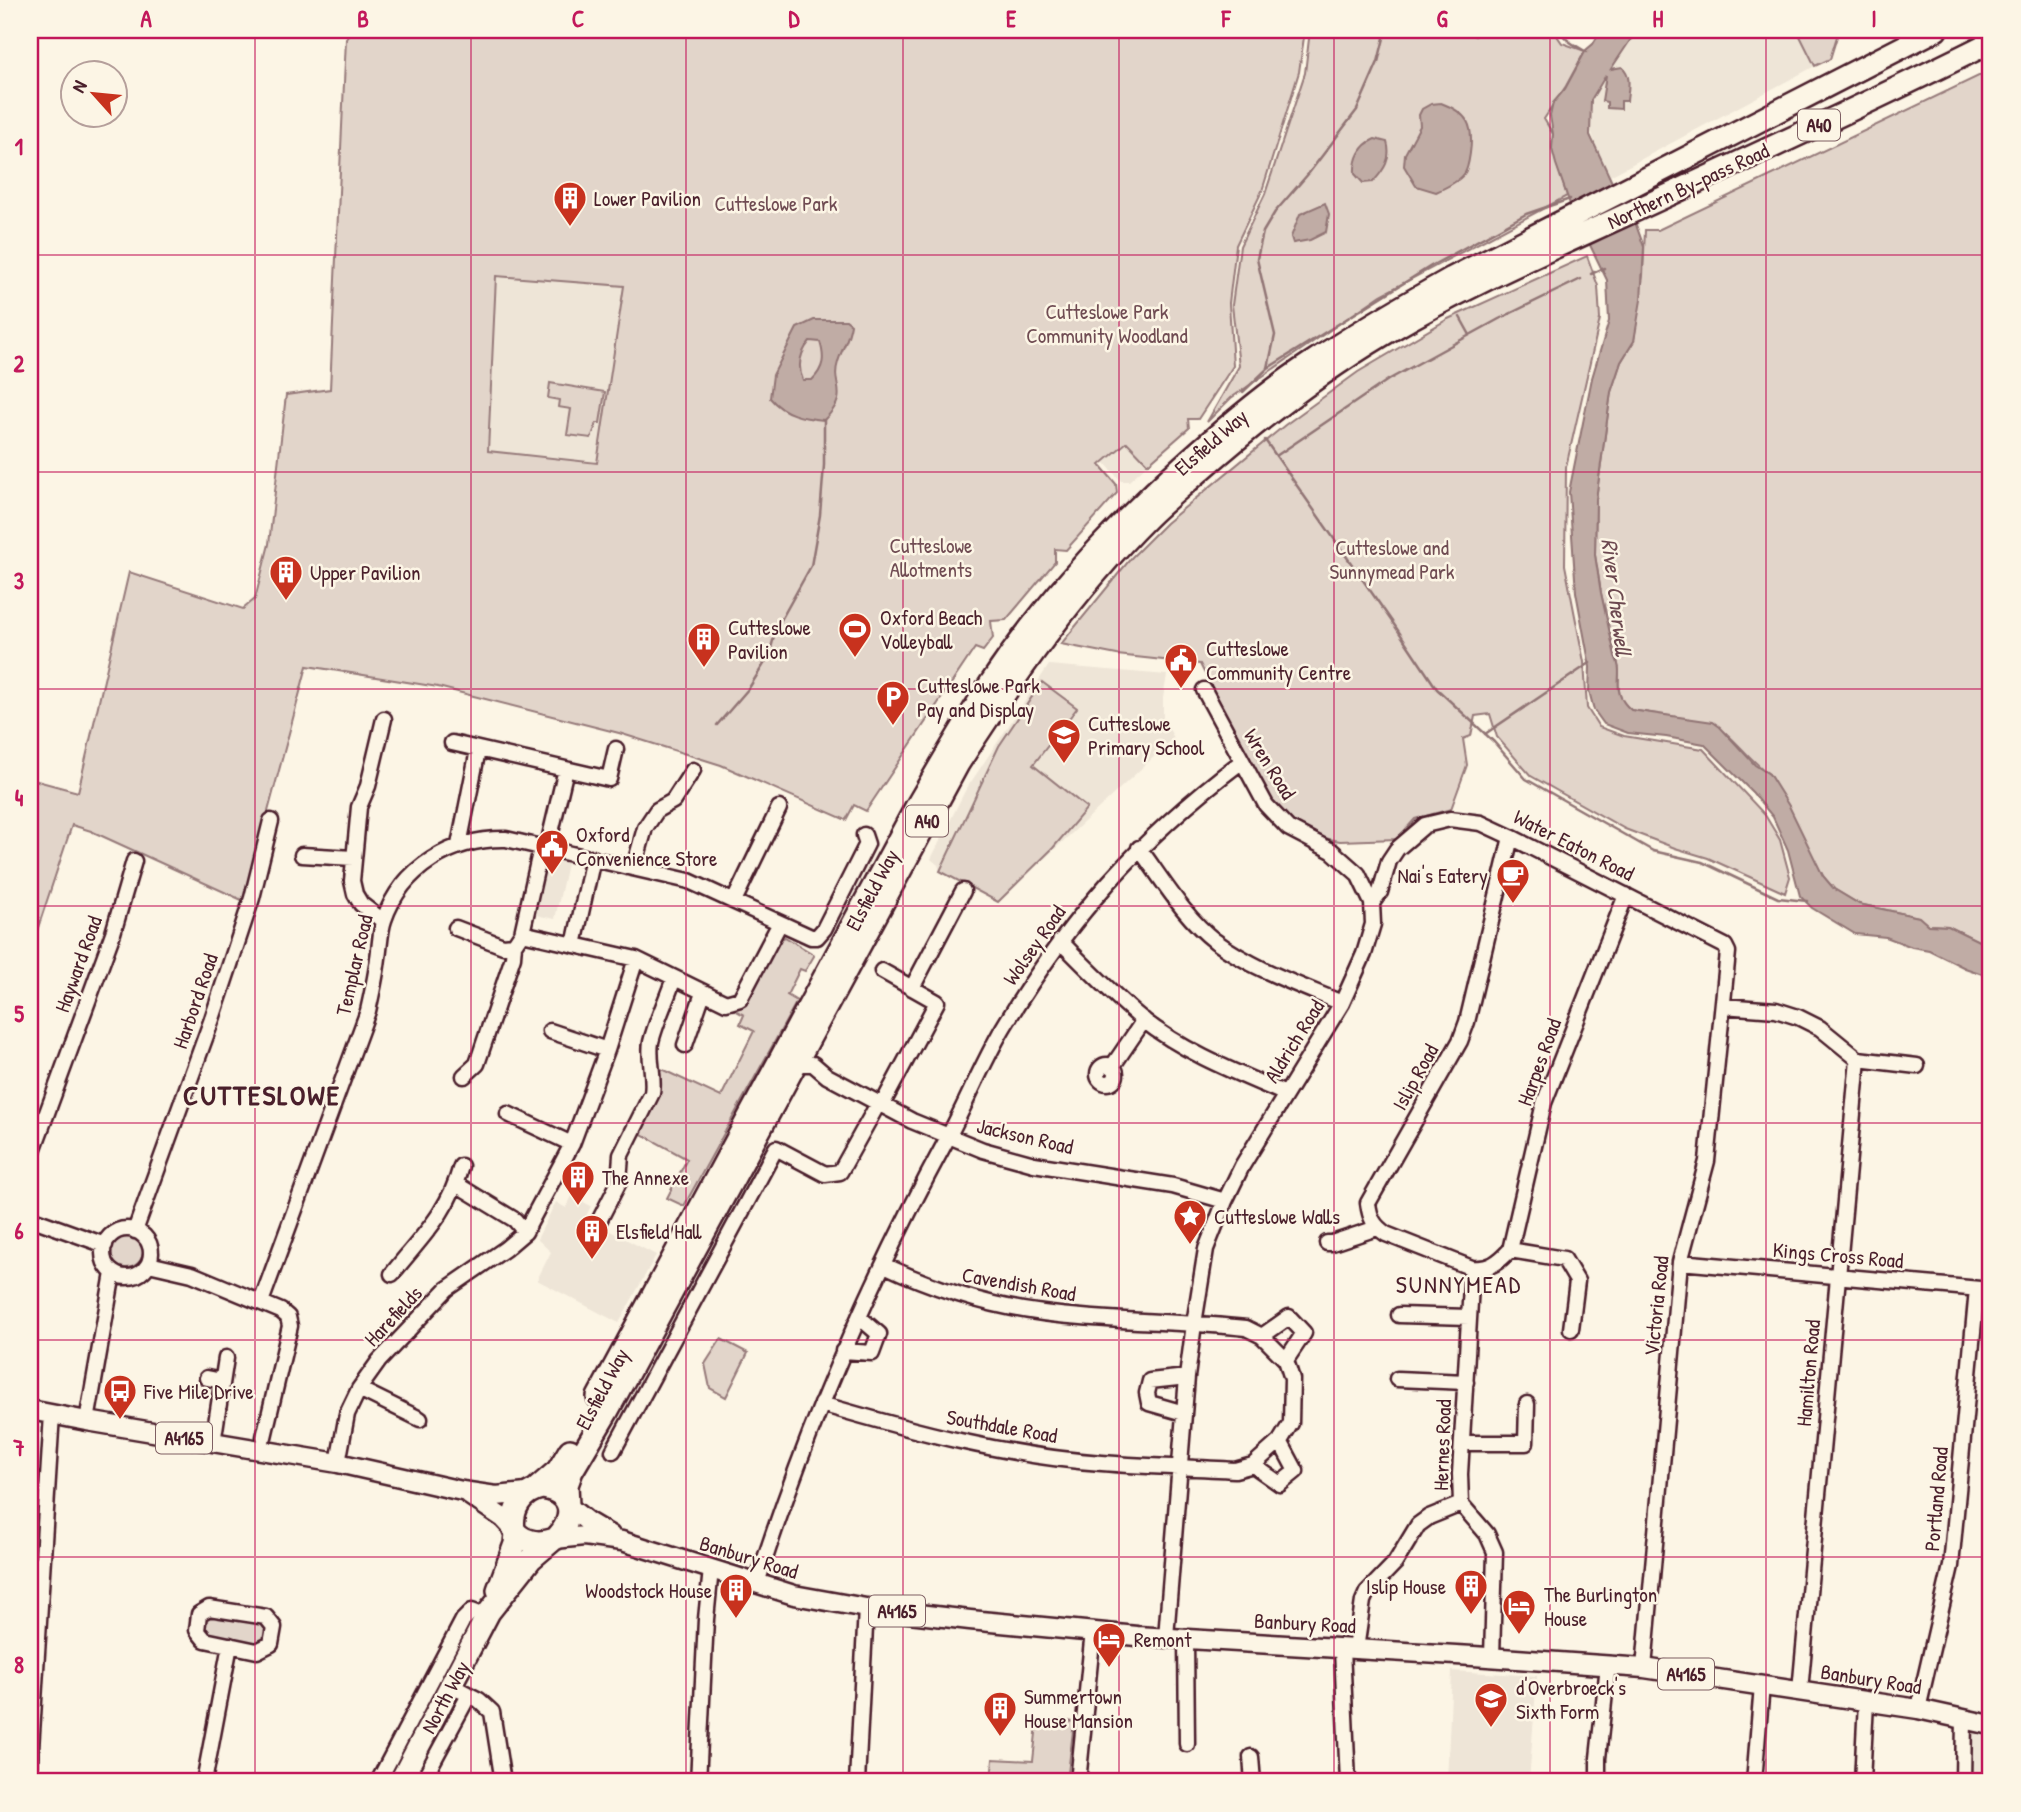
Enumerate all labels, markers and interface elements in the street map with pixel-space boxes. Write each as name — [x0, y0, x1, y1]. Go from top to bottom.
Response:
text: A — [140, 3, 152, 34]
text: B — [357, 3, 369, 34]
text: C — [572, 3, 584, 34]
text: D — [789, 3, 801, 34]
text: E — [1006, 3, 1017, 34]
text: F — [1221, 3, 1232, 34]
text: G — [1436, 3, 1448, 34]
text: H — [1653, 3, 1664, 34]
text: I — [1871, 3, 1877, 34]
north arrow — [60, 60, 130, 130]
text: N — [65, 76, 93, 97]
road number: A40 — [1798, 110, 1840, 140]
text: 1 — [15, 131, 23, 162]
street label: Northern By-pass Road — [1602, 136, 1774, 236]
building icon: Lower Pavilion — [551, 179, 589, 228]
place label: Lower Pavilion — [594, 184, 701, 213]
park label: Cutteslowe Park — [715, 189, 838, 218]
park label: Cutteslowe Park Community Woodland — [1026, 297, 1188, 350]
text: 2 — [14, 348, 25, 379]
street label: Elsfield Way — [1168, 402, 1254, 482]
park label: Cutteslowe Allotments — [890, 531, 972, 584]
park label: Cutteslowe and Sunnymead Park — [1330, 533, 1455, 586]
water label: River Cherwell — [1594, 537, 1640, 659]
building icon: Upper Pavilion — [267, 553, 305, 602]
place label: Upper Pavilion — [310, 558, 420, 587]
text: 3 — [14, 565, 24, 596]
place label: Oxford Beach Volleyball — [880, 603, 983, 656]
sports icon: Oxford Beach Volleyball — [836, 610, 874, 659]
place label: Cutteslowe Pavilion — [728, 613, 811, 666]
building icon: Cutteslowe Pavilion — [685, 620, 723, 669]
place label: Cutteslowe Community Centre — [1206, 634, 1351, 687]
public building icon: Cutteslowe Community Centre — [1162, 641, 1200, 690]
place label: Cutteslowe Park Pay and Display — [917, 671, 1040, 724]
parking icon: Cutteslowe Park Pay and Display — [874, 678, 912, 727]
place label: Cutteslowe Primary School — [1088, 709, 1205, 762]
school or university icon: Cutteslowe Primary School — [1045, 716, 1083, 765]
street label: Wren Road — [1237, 723, 1303, 805]
text: 4 — [15, 782, 24, 813]
street label: Water Eaton Road — [1509, 802, 1639, 888]
road number: A40 — [906, 806, 948, 836]
place label: Oxford Convenience Store — [576, 820, 717, 873]
public building icon: Oxford Convenience Store — [533, 827, 571, 876]
street label: Elsfield Way — [838, 844, 906, 936]
cafe icon: Nai's Eatery — [1494, 856, 1532, 905]
place label: Nai's Eatery — [1397, 861, 1488, 890]
street label: Wolsey Road — [996, 899, 1072, 991]
street label: Hayward Road — [47, 912, 109, 1016]
street label: Templar Road — [328, 912, 380, 1018]
street label: Harbord Road — [165, 950, 225, 1052]
street label: Aldrich Road — [1257, 994, 1331, 1088]
text: 5 — [14, 998, 24, 1029]
street label: Harpes Road — [1510, 1014, 1568, 1110]
street label: Islip Road — [1385, 1039, 1445, 1115]
district label: CUTTESLOWE — [183, 1076, 341, 1114]
street label: Jackson Road — [974, 1111, 1076, 1161]
building icon: The Annexe — [559, 1158, 597, 1207]
place label: The Annexe — [602, 1163, 689, 1192]
place icon: Cutteslowe Walls — [1171, 1197, 1209, 1246]
place label: Cutteslowe Walls — [1214, 1202, 1340, 1231]
building icon: Elsfield Hall — [573, 1212, 611, 1261]
text: 6 — [14, 1215, 24, 1246]
place label: Elsfield Hall — [616, 1217, 702, 1246]
street label: Kings Cross Road — [1772, 1235, 1904, 1275]
street label: Victoria Road — [1636, 1254, 1676, 1358]
street label: Cavendish Road — [960, 1260, 1078, 1308]
district label: SUNNYMEAD — [1396, 1268, 1522, 1300]
street label: Harefields — [357, 1279, 429, 1353]
street label: Hamilton Road — [1789, 1318, 1827, 1428]
street label: Elsfield Way — [568, 1343, 636, 1435]
bus stop icon: Five Mile Drive — [101, 1372, 139, 1421]
place label: Five Mile Drive — [143, 1377, 254, 1406]
street label: Hernes Road — [1426, 1399, 1458, 1491]
street label: Southdale Road — [944, 1402, 1060, 1450]
road number: A4165 — [156, 1422, 212, 1454]
text: 7 — [12, 1432, 25, 1463]
street label: Portland Road — [1917, 1446, 1955, 1552]
street label: Banbury Road — [696, 1528, 802, 1586]
building icon: Islip House — [1452, 1567, 1490, 1616]
building icon: Woodstock House — [717, 1571, 755, 1620]
place label: Islip House — [1366, 1572, 1446, 1601]
place label: Woodstock House — [585, 1576, 712, 1605]
place label: The Burlington House — [1544, 1580, 1657, 1633]
hotel icon: The Burlington House — [1500, 1587, 1538, 1636]
road number: A4165 — [869, 1596, 925, 1626]
street label: Banbury Road — [1253, 1606, 1357, 1640]
hotel icon: Remont — [1090, 1620, 1128, 1669]
place label: Remont — [1134, 1625, 1192, 1654]
text: 8 — [14, 1649, 24, 1680]
street label: North Way — [414, 1655, 476, 1739]
street label: Banbury Road — [1819, 1657, 1923, 1701]
road number: A4165 — [1658, 1658, 1714, 1690]
place label: d'Overbroeck's Sixth Form — [1516, 1673, 1626, 1726]
school or university icon: d'Overbroeck's Sixth Form — [1472, 1680, 1510, 1729]
place label: Summertown House Mansion — [1024, 1682, 1133, 1735]
building icon: Summertown House Mansion — [981, 1689, 1019, 1738]

